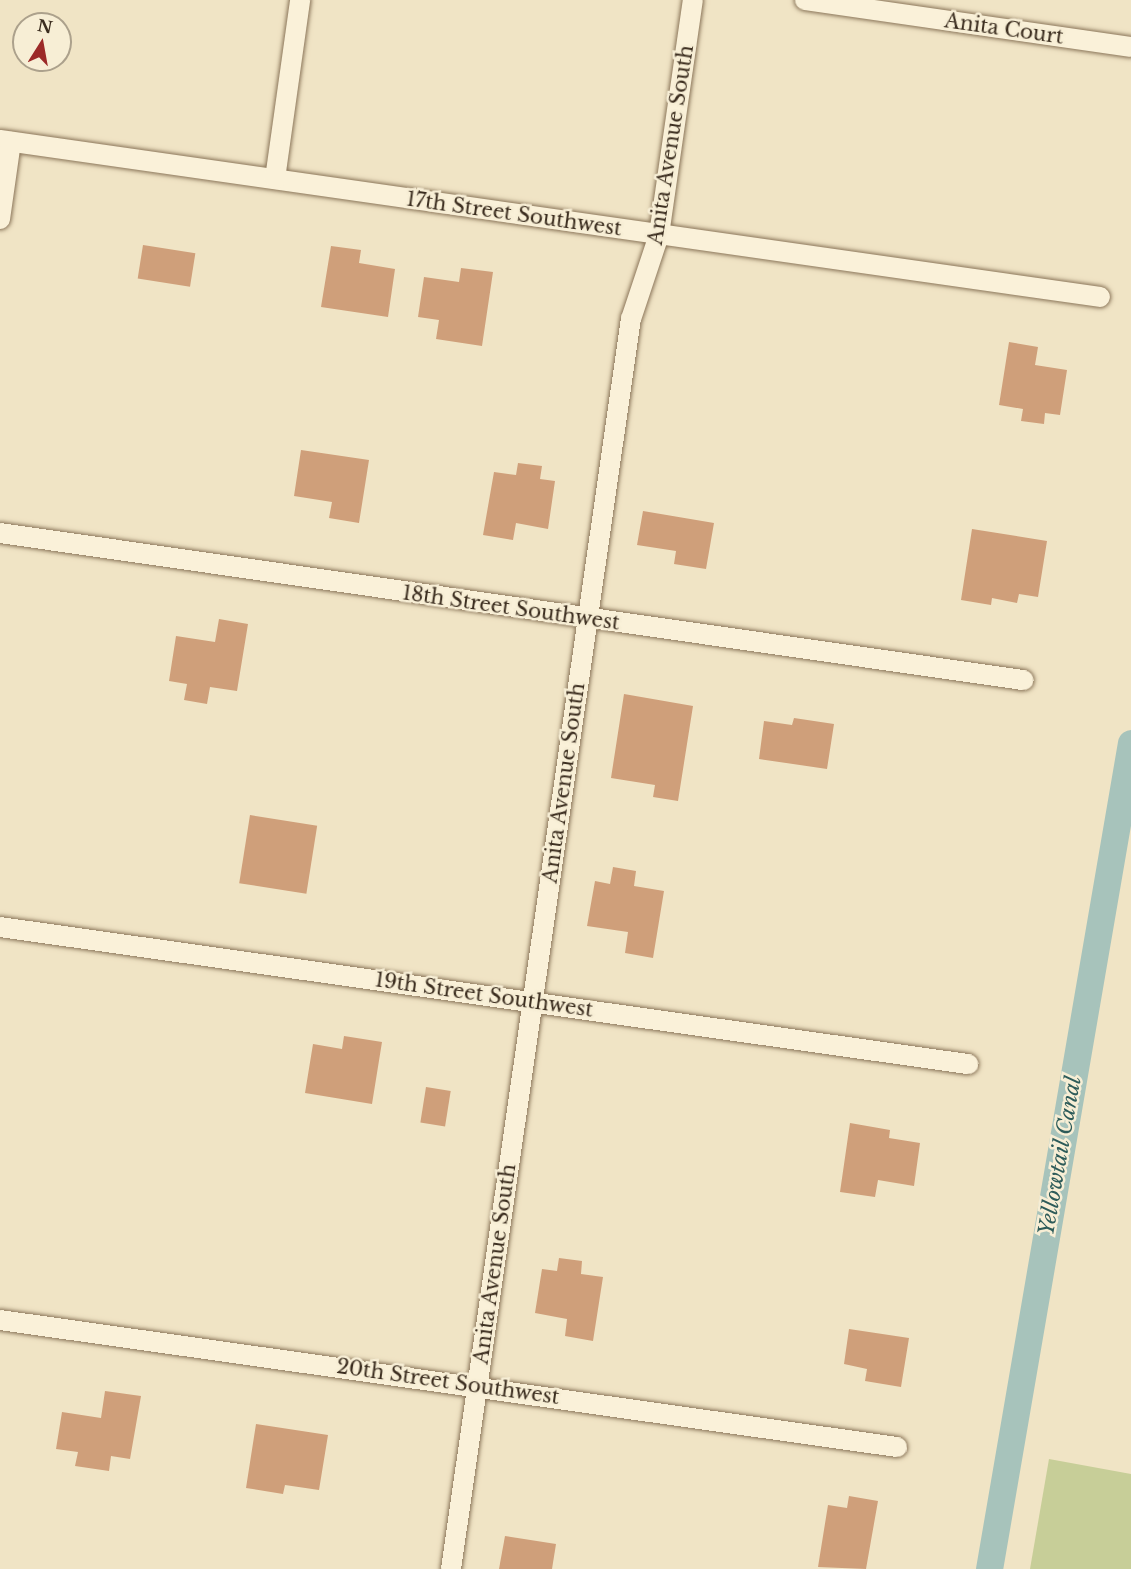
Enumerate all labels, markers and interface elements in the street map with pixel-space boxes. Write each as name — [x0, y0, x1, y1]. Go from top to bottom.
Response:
street label: Anita Court — [943, 9, 1065, 49]
north arrow — [12, 12, 72, 72]
text: N — [36, 15, 54, 38]
street label: Anita Avenue South — [643, 43, 699, 247]
street label: 17th Street Southwest — [405, 187, 623, 241]
street label: 18th Street Southwest — [401, 581, 621, 635]
street label: Anita Avenue South — [538, 681, 590, 885]
street label: 19th Street Southwest — [373, 968, 595, 1022]
water label: Yellowtail Canal — [1034, 1074, 1086, 1238]
street label: Anita Avenue South — [469, 1162, 521, 1366]
street label: 20th Street Southwest — [335, 1354, 561, 1410]

